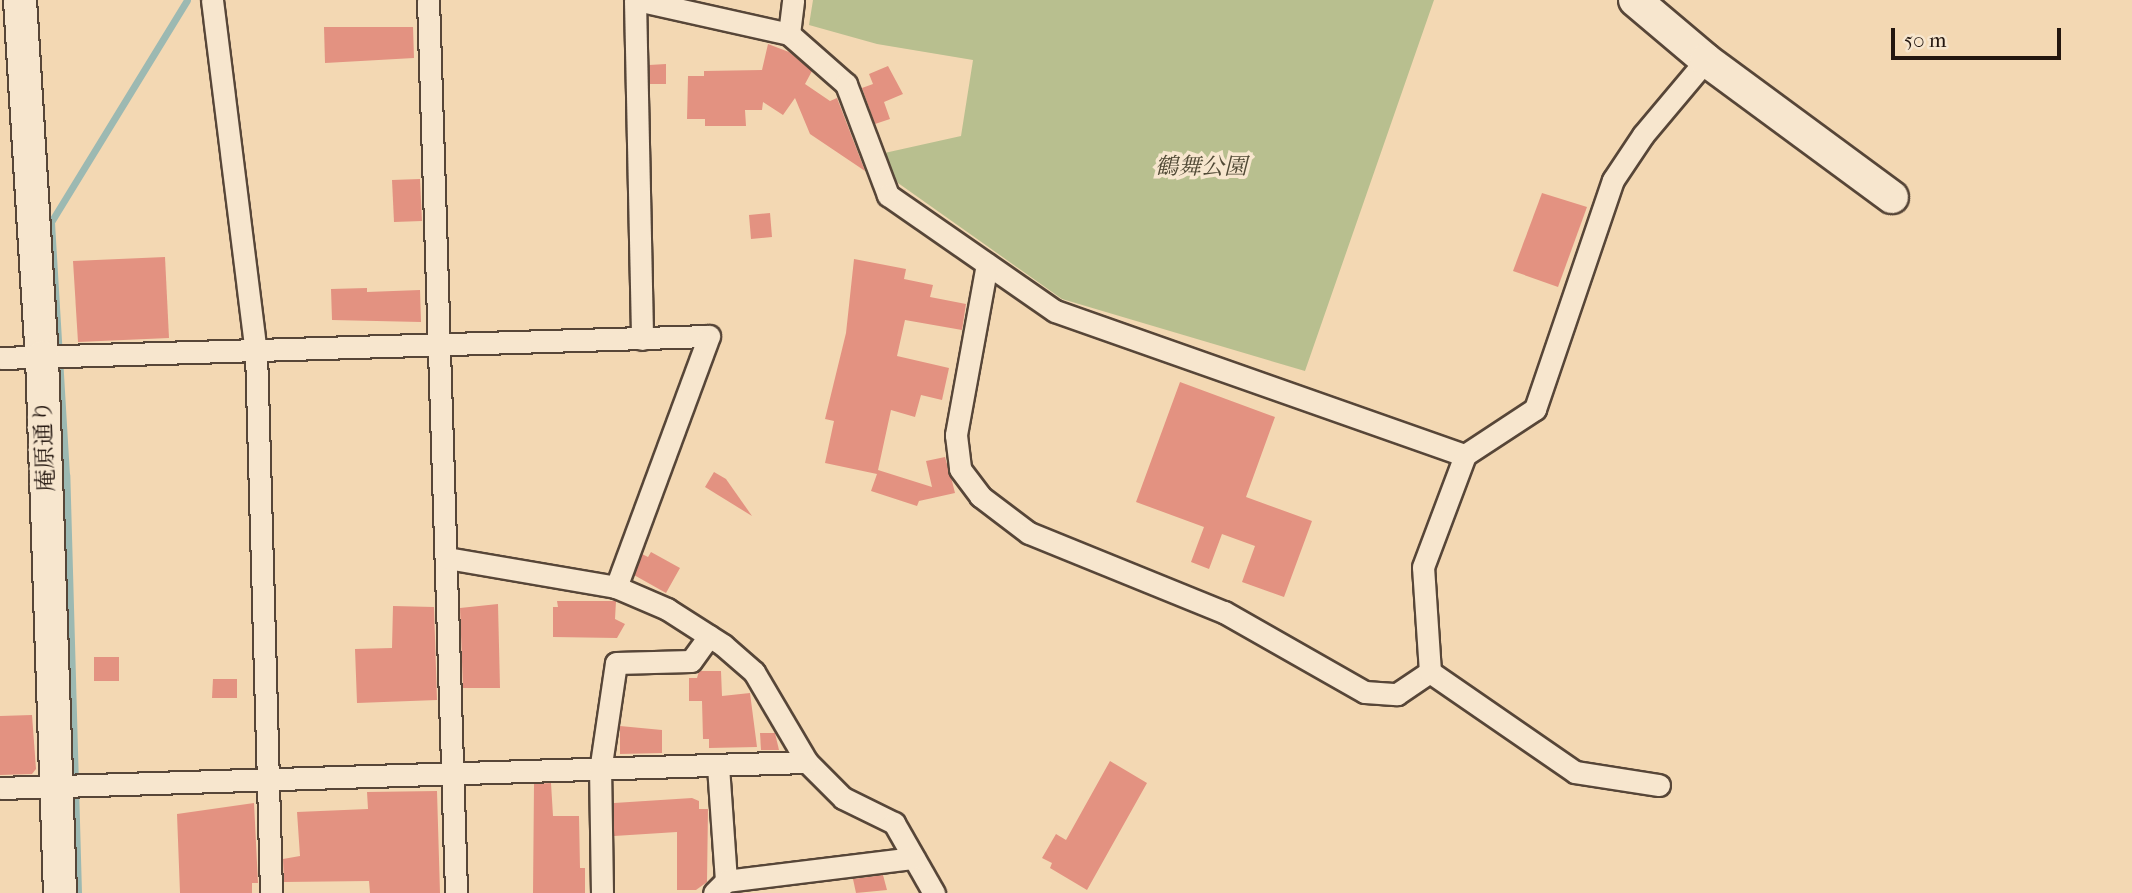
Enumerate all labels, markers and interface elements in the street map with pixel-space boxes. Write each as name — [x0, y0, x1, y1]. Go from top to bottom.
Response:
scale bar — [1894, 14, 2064, 58]
text: 50 m — [1904, 28, 1947, 52]
park label: 鶴舞公園 — [1155, 153, 1247, 181]
street label: 庵原通り — [30, 400, 60, 492]

